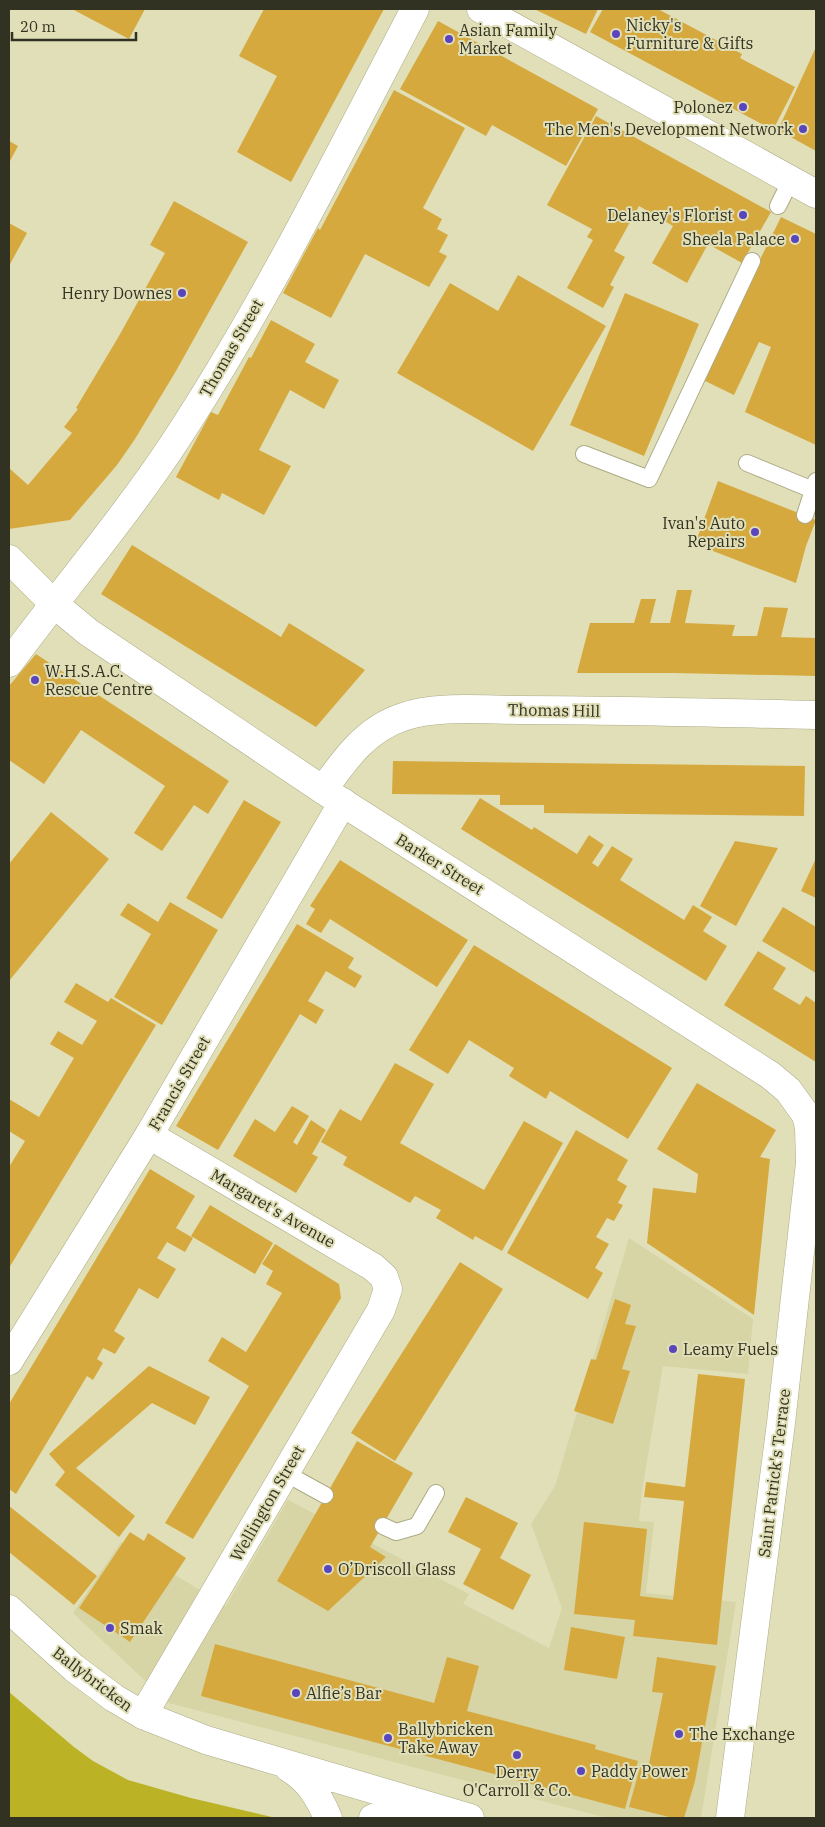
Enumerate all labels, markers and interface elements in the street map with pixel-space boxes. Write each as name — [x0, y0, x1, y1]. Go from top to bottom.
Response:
scale bar — [12, 10, 136, 42]
place label: Nicky's Furniture & Gifts — [626, 15, 753, 53]
text: 20 m — [20, 17, 56, 36]
place label: Asian Family Market — [459, 20, 558, 58]
marker: Nicky's Furniture & Gifts — [610, 28, 622, 40]
marker: Asian Family Market — [443, 33, 455, 45]
place label: Polonez — [674, 97, 733, 117]
marker: Polonez — [737, 101, 749, 113]
place label: The Men's Development Network — [545, 119, 794, 139]
marker: The Men's Development Network — [797, 123, 809, 135]
place label: Delaney's Florist — [607, 205, 733, 225]
marker: Delaney's Florist — [737, 209, 749, 221]
place label: Sheela Palace — [683, 229, 785, 249]
marker: Sheela Palace — [789, 233, 801, 245]
place label: Henry Downes — [62, 283, 172, 303]
marker: Henry Downes — [176, 287, 188, 299]
street label: Thomas Street — [195, 295, 267, 401]
place label: Ivan's Auto Repairs — [662, 513, 745, 551]
marker: Ivan's Auto Repairs — [749, 526, 761, 538]
place label: W.H.S.A.C. Rescue Centre — [45, 661, 153, 699]
marker: W.H.S.A.C. Rescue Centre — [29, 674, 41, 686]
street label: Thomas Hill — [508, 699, 600, 721]
street label: Barker Street — [392, 829, 488, 899]
street label: Francis Street — [144, 1032, 214, 1134]
street label: Margaret's Avenue — [207, 1164, 339, 1252]
place label: Leamy Fuels — [683, 1339, 778, 1359]
marker: Leamy Fuels — [667, 1343, 679, 1355]
street label: Saint Patrick's Terrace — [754, 1388, 794, 1558]
street label: Wellington Street — [226, 1441, 308, 1564]
place label: O’Driscoll Glass — [338, 1559, 456, 1579]
marker: O’Driscoll Glass — [322, 1563, 334, 1575]
place label: Smak — [120, 1618, 163, 1638]
marker: Smak — [104, 1622, 116, 1634]
street label: Ballybricken — [49, 1642, 137, 1716]
place label: Alfie’s Bar — [306, 1683, 382, 1703]
marker: Alfie’s Bar — [290, 1687, 302, 1699]
place label: Ballybricken Take Away — [398, 1719, 493, 1757]
place label: The Exchange — [689, 1724, 795, 1744]
marker: The Exchange — [673, 1728, 685, 1740]
marker: Ballybricken Take Away — [382, 1732, 394, 1744]
marker: Derry O'Carroll & Co. — [511, 1749, 523, 1761]
place label: Paddy Power — [591, 1761, 688, 1781]
place label: Derry O'Carroll & Co. — [463, 1762, 571, 1800]
marker: Paddy Power — [575, 1765, 587, 1777]

